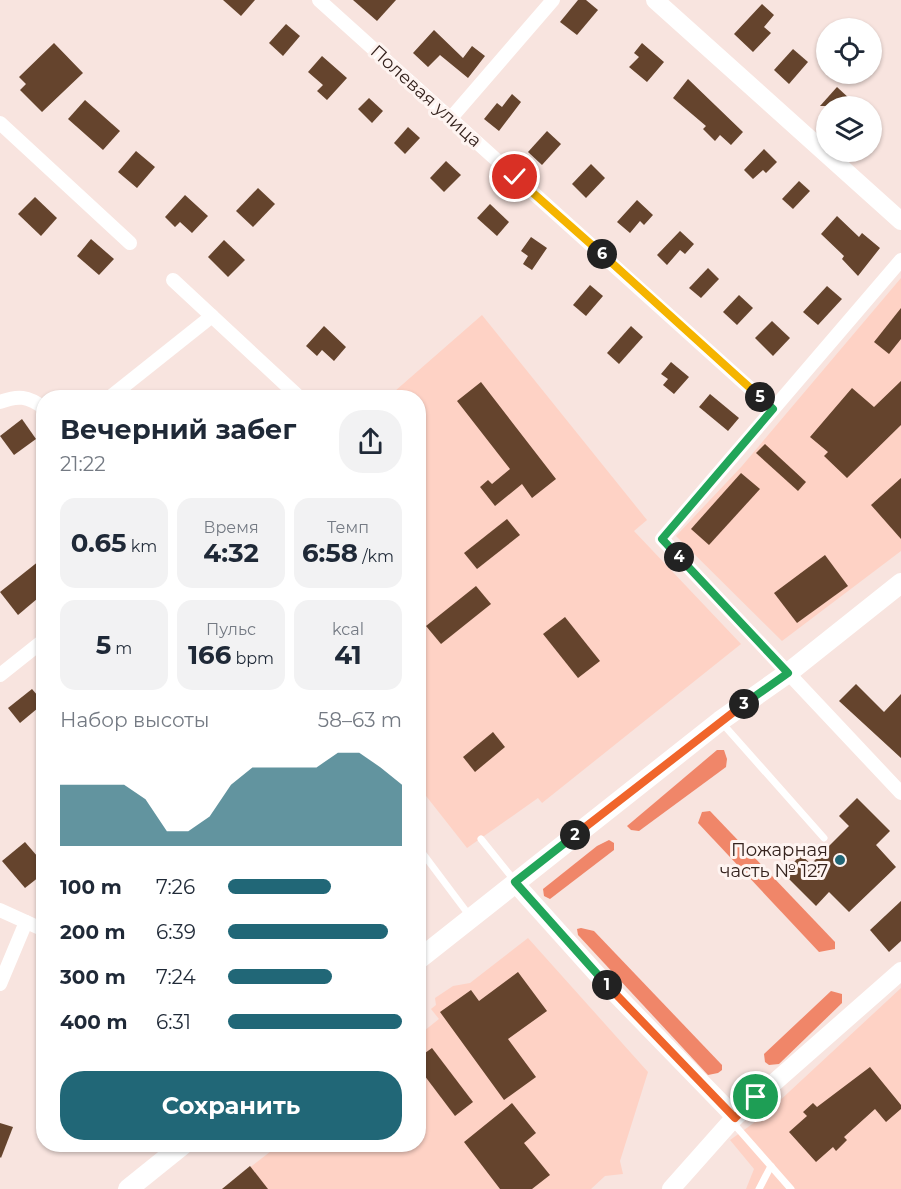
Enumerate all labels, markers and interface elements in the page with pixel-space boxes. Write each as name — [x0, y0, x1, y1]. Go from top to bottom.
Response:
map controls — [816, 18, 882, 162]
button: locate — [816, 18, 882, 84]
street label: Полевая улица — [366, 40, 486, 152]
button: layers — [816, 96, 882, 162]
pin — [489, 151, 540, 202]
icon: check — [498, 160, 531, 193]
pin: 6 — [587, 239, 617, 269]
text: 6 — [597, 244, 607, 263]
pin: 5 — [745, 382, 775, 412]
text: 5 — [755, 387, 765, 406]
button: share — [339, 410, 402, 473]
text: Вечерний забег — [60, 413, 296, 446]
text: 21:22 — [60, 452, 106, 476]
text: Время — [203, 518, 259, 537]
text: Темп — [327, 518, 369, 537]
text: 0.65 — [71, 527, 127, 559]
text: km — [127, 537, 157, 556]
text: 4:32 — [203, 537, 259, 569]
text: 6:58 — [302, 537, 358, 569]
pin: 4 — [664, 542, 694, 572]
text: /km — [358, 547, 394, 566]
text: 4 — [673, 547, 685, 566]
text: Пульс — [206, 620, 256, 639]
text: kcal — [332, 620, 364, 639]
text: 5 — [96, 629, 111, 661]
text: m — [111, 639, 132, 658]
text: 166 — [188, 639, 231, 671]
text: 41 — [334, 639, 362, 671]
text: bpm — [231, 649, 274, 668]
pin: 3 — [729, 689, 759, 719]
text: 3 — [739, 694, 749, 713]
text: Набор высоты — [60, 708, 209, 732]
text: 58–63 m — [318, 708, 402, 732]
pin: 2 — [560, 820, 590, 850]
text: 2 — [570, 825, 580, 844]
place label: Пожарная часть № 127 — [720, 839, 828, 882]
marker: Пожарная часть № 127 — [833, 853, 847, 867]
text: 100 m — [60, 875, 122, 899]
text: 7:26 — [156, 875, 195, 899]
text: 200 m — [60, 920, 126, 944]
text: 6:39 — [156, 920, 196, 944]
text: 300 m — [60, 965, 126, 989]
text: 7:24 — [156, 965, 196, 989]
pin: 1 — [592, 970, 622, 1000]
text: 1 — [604, 975, 610, 994]
text: 400 m — [60, 1010, 128, 1034]
text: 6:31 — [156, 1010, 191, 1034]
button: Сохранить — [60, 1071, 402, 1140]
pin — [730, 1071, 781, 1122]
icon: arrive — [739, 1080, 772, 1113]

